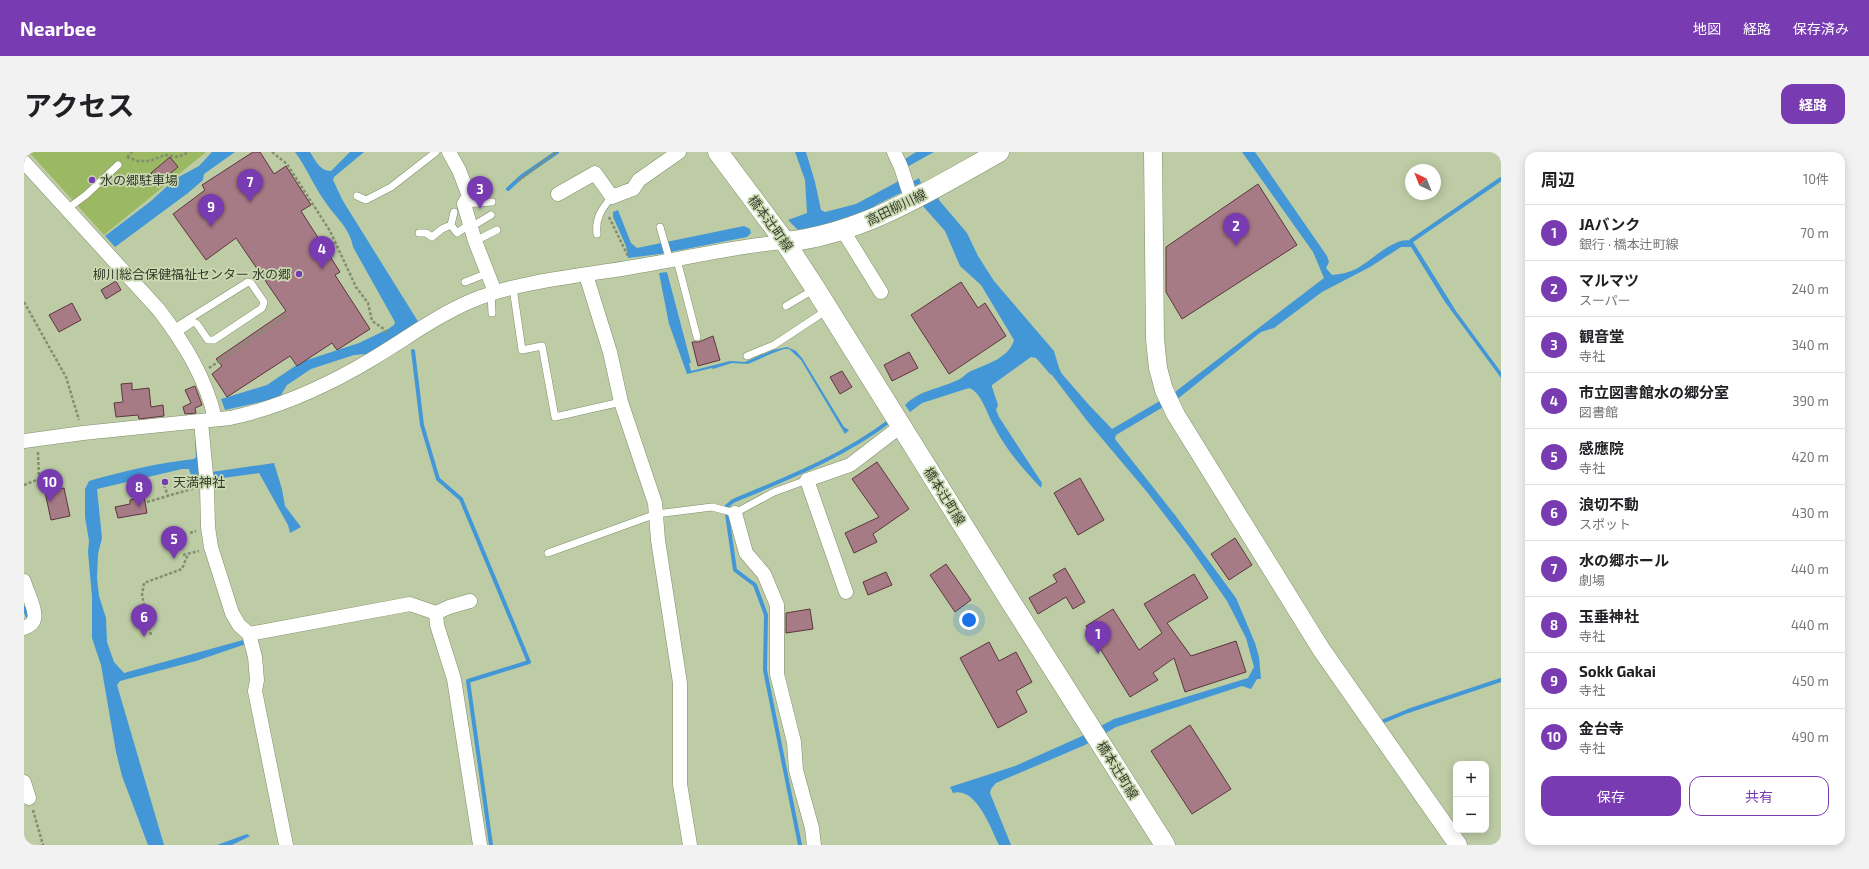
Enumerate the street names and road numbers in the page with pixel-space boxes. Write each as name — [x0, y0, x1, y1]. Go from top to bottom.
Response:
street label: 高田柳川線 — [863, 186, 929, 228]
street label: 橋本辻町線 — [745, 192, 797, 254]
street label: 橋本辻町線 — [921, 464, 969, 528]
street label: 橋本辻町線 — [1094, 738, 1142, 802]

